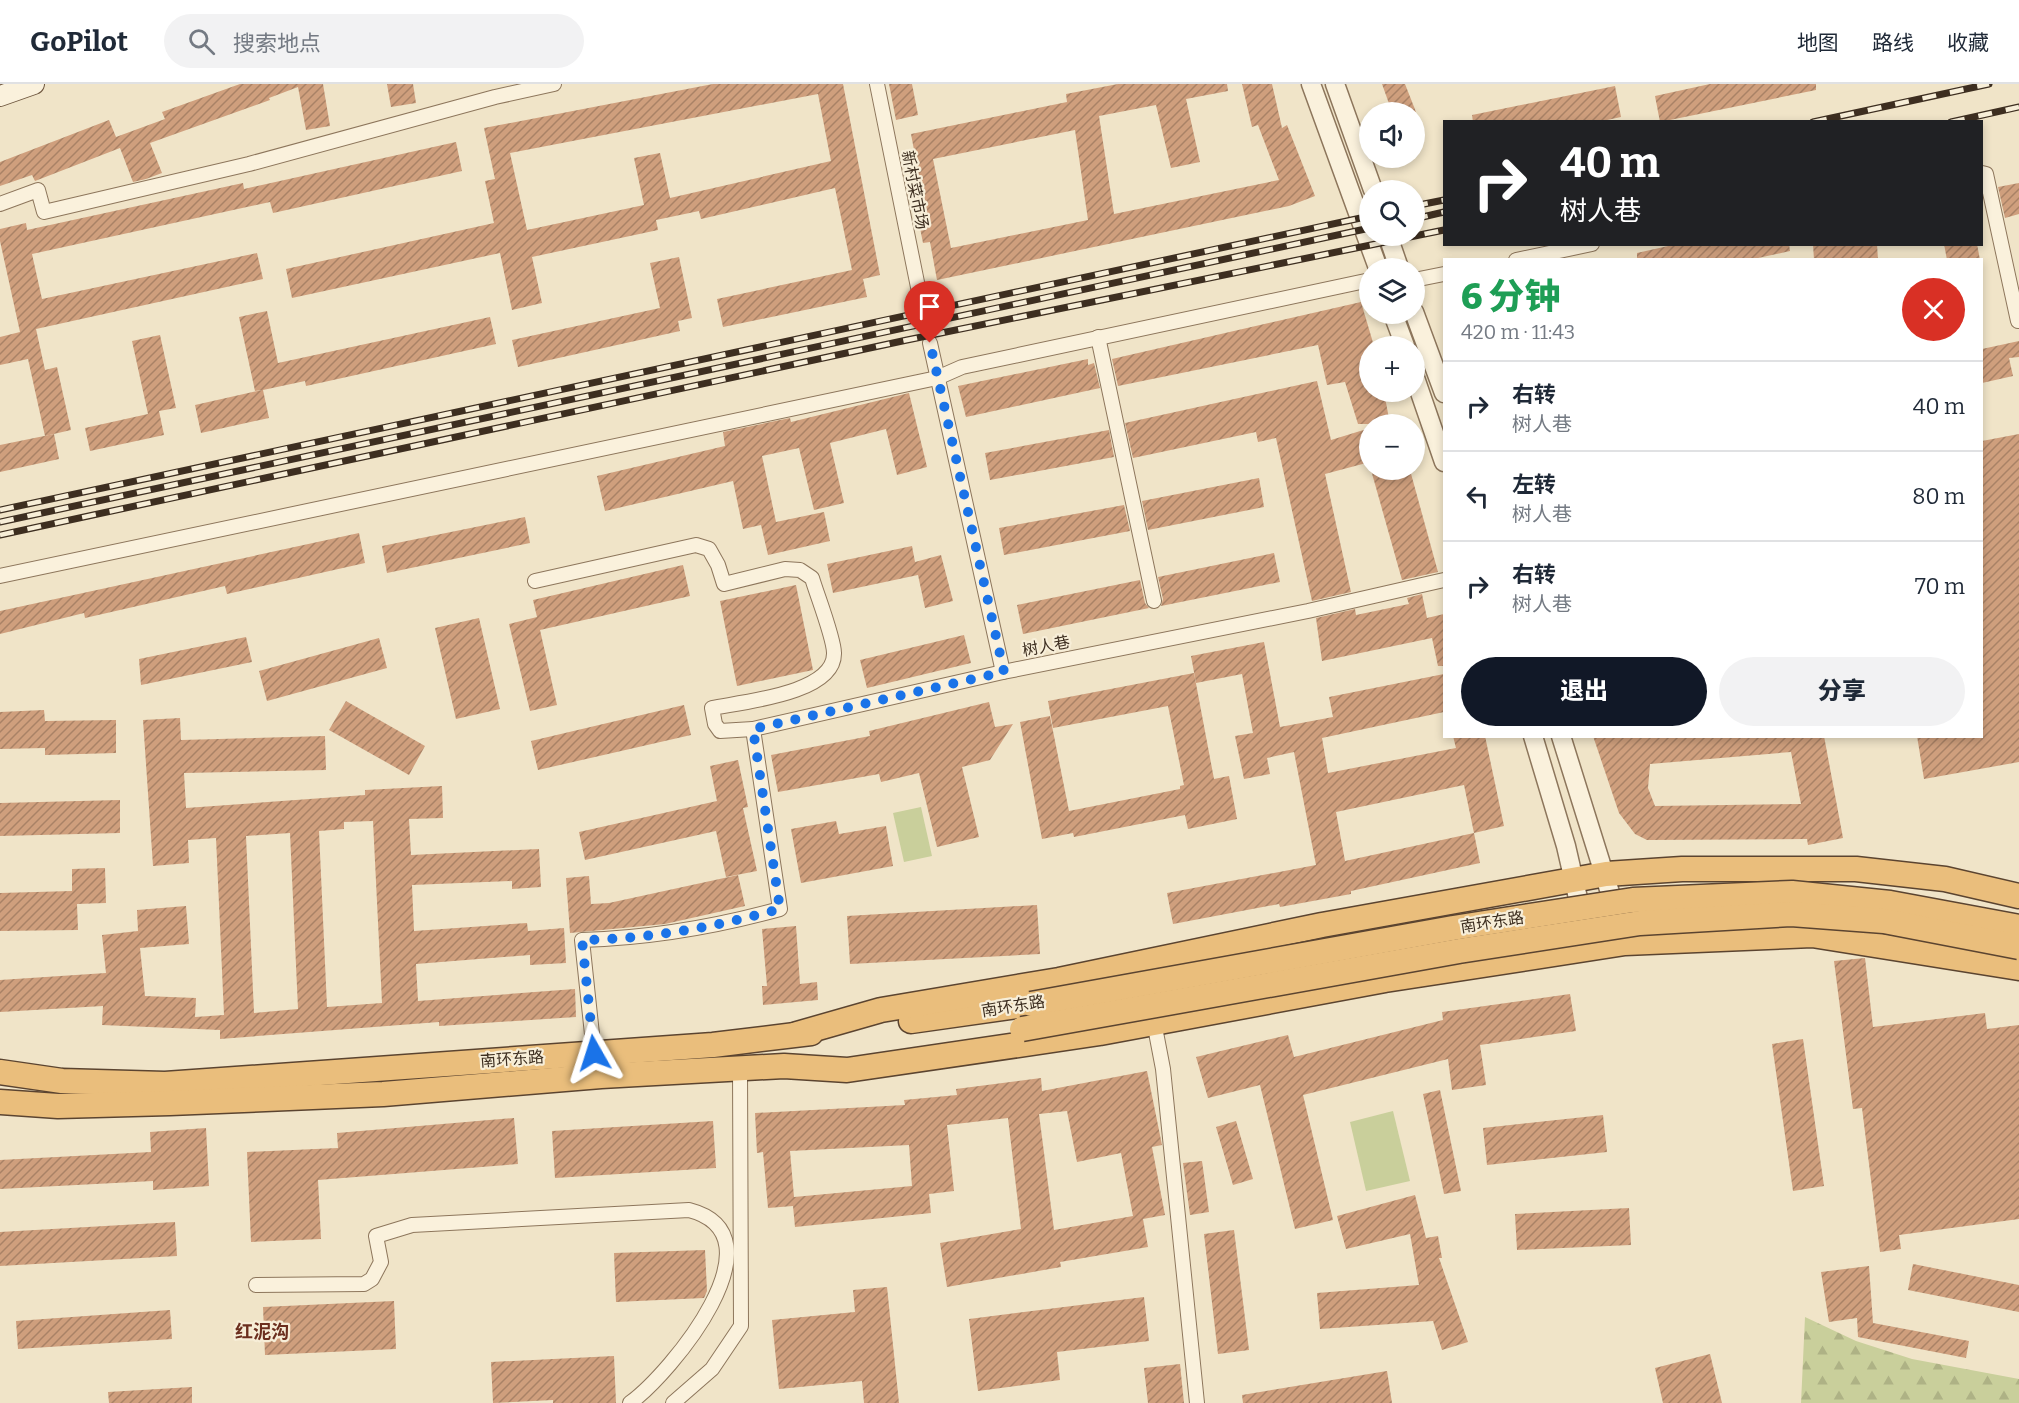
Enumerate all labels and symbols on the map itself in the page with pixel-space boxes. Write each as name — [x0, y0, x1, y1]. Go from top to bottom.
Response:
street label: 新村菜市场 — [898, 149, 932, 231]
pin — [904, 281, 955, 343]
street label: 树人巷 — [1021, 632, 1071, 660]
street label: 南环东路 — [1459, 908, 1525, 936]
street label: 南环东路 — [980, 992, 1046, 1020]
position arrow — [562, 1021, 626, 1085]
street label: 南环东路 — [479, 1047, 545, 1071]
district label: 红泥沟 — [235, 1321, 289, 1343]

